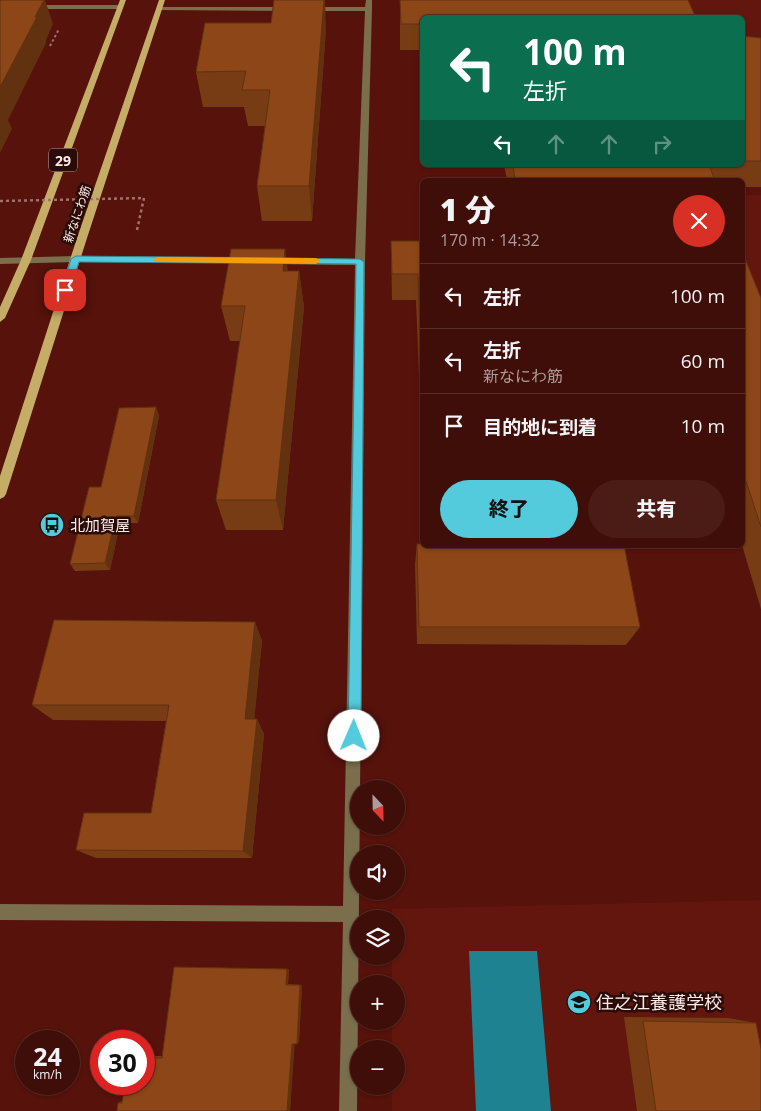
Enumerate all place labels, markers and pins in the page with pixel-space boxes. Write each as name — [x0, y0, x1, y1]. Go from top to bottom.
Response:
pin — [44, 269, 86, 311]
bus stop icon: 北加賀屋 — [39, 512, 65, 538]
place label: 北加賀屋 — [70, 515, 130, 535]
school or university icon: 住之江養護学校 — [566, 989, 592, 1015]
place label: 住之江養護学校 — [596, 990, 722, 1014]

